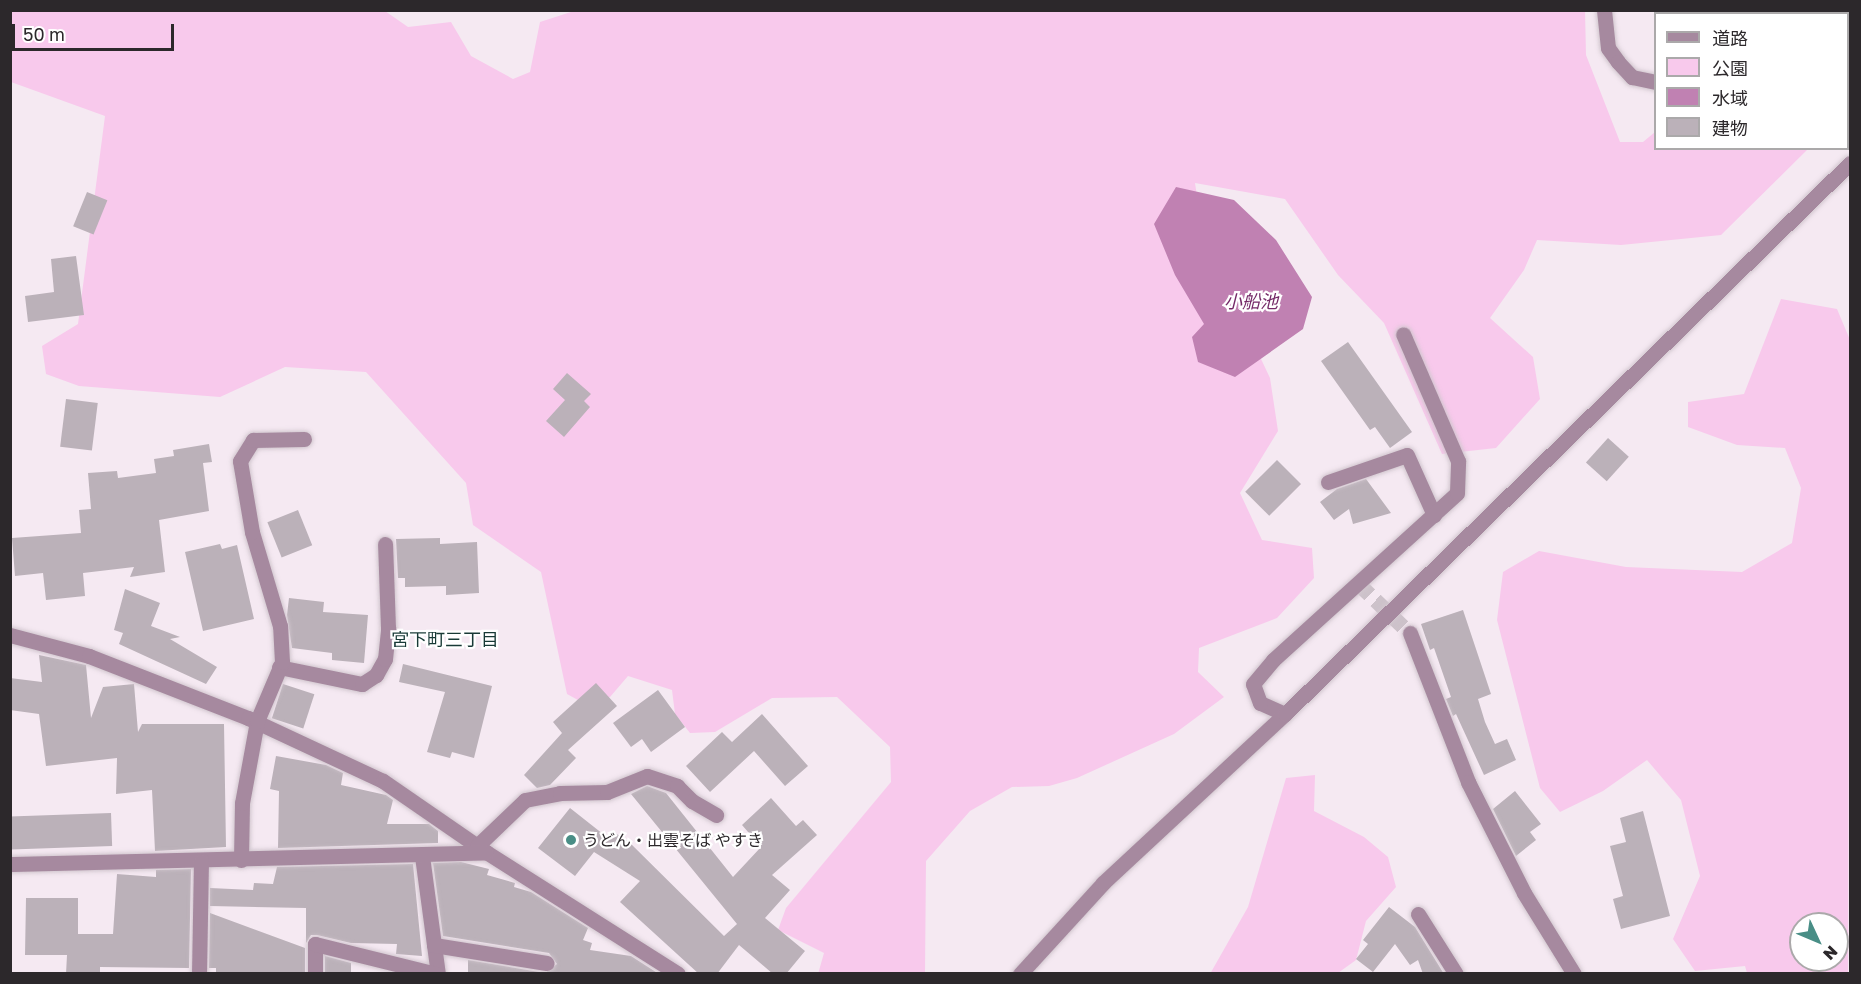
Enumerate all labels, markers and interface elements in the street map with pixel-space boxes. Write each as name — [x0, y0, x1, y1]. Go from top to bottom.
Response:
scale bar — [15, 12, 177, 50]
legend — [1654, 12, 1849, 150]
text: 50 m — [23, 23, 65, 45]
text: 道路 — [1712, 27, 1748, 49]
text: 公園 — [1712, 57, 1748, 79]
text: 水域 — [1712, 87, 1748, 109]
text: 建物 — [1712, 117, 1748, 139]
water label: 小船池 — [1224, 290, 1278, 312]
district label: 宮下町三丁目 — [391, 628, 499, 650]
place label: うどん・出雲そば やすき — [583, 830, 763, 850]
marker: うどん・出雲そば やすき — [564, 833, 578, 847]
north arrow — [1789, 912, 1849, 972]
text: N — [1819, 942, 1842, 964]

